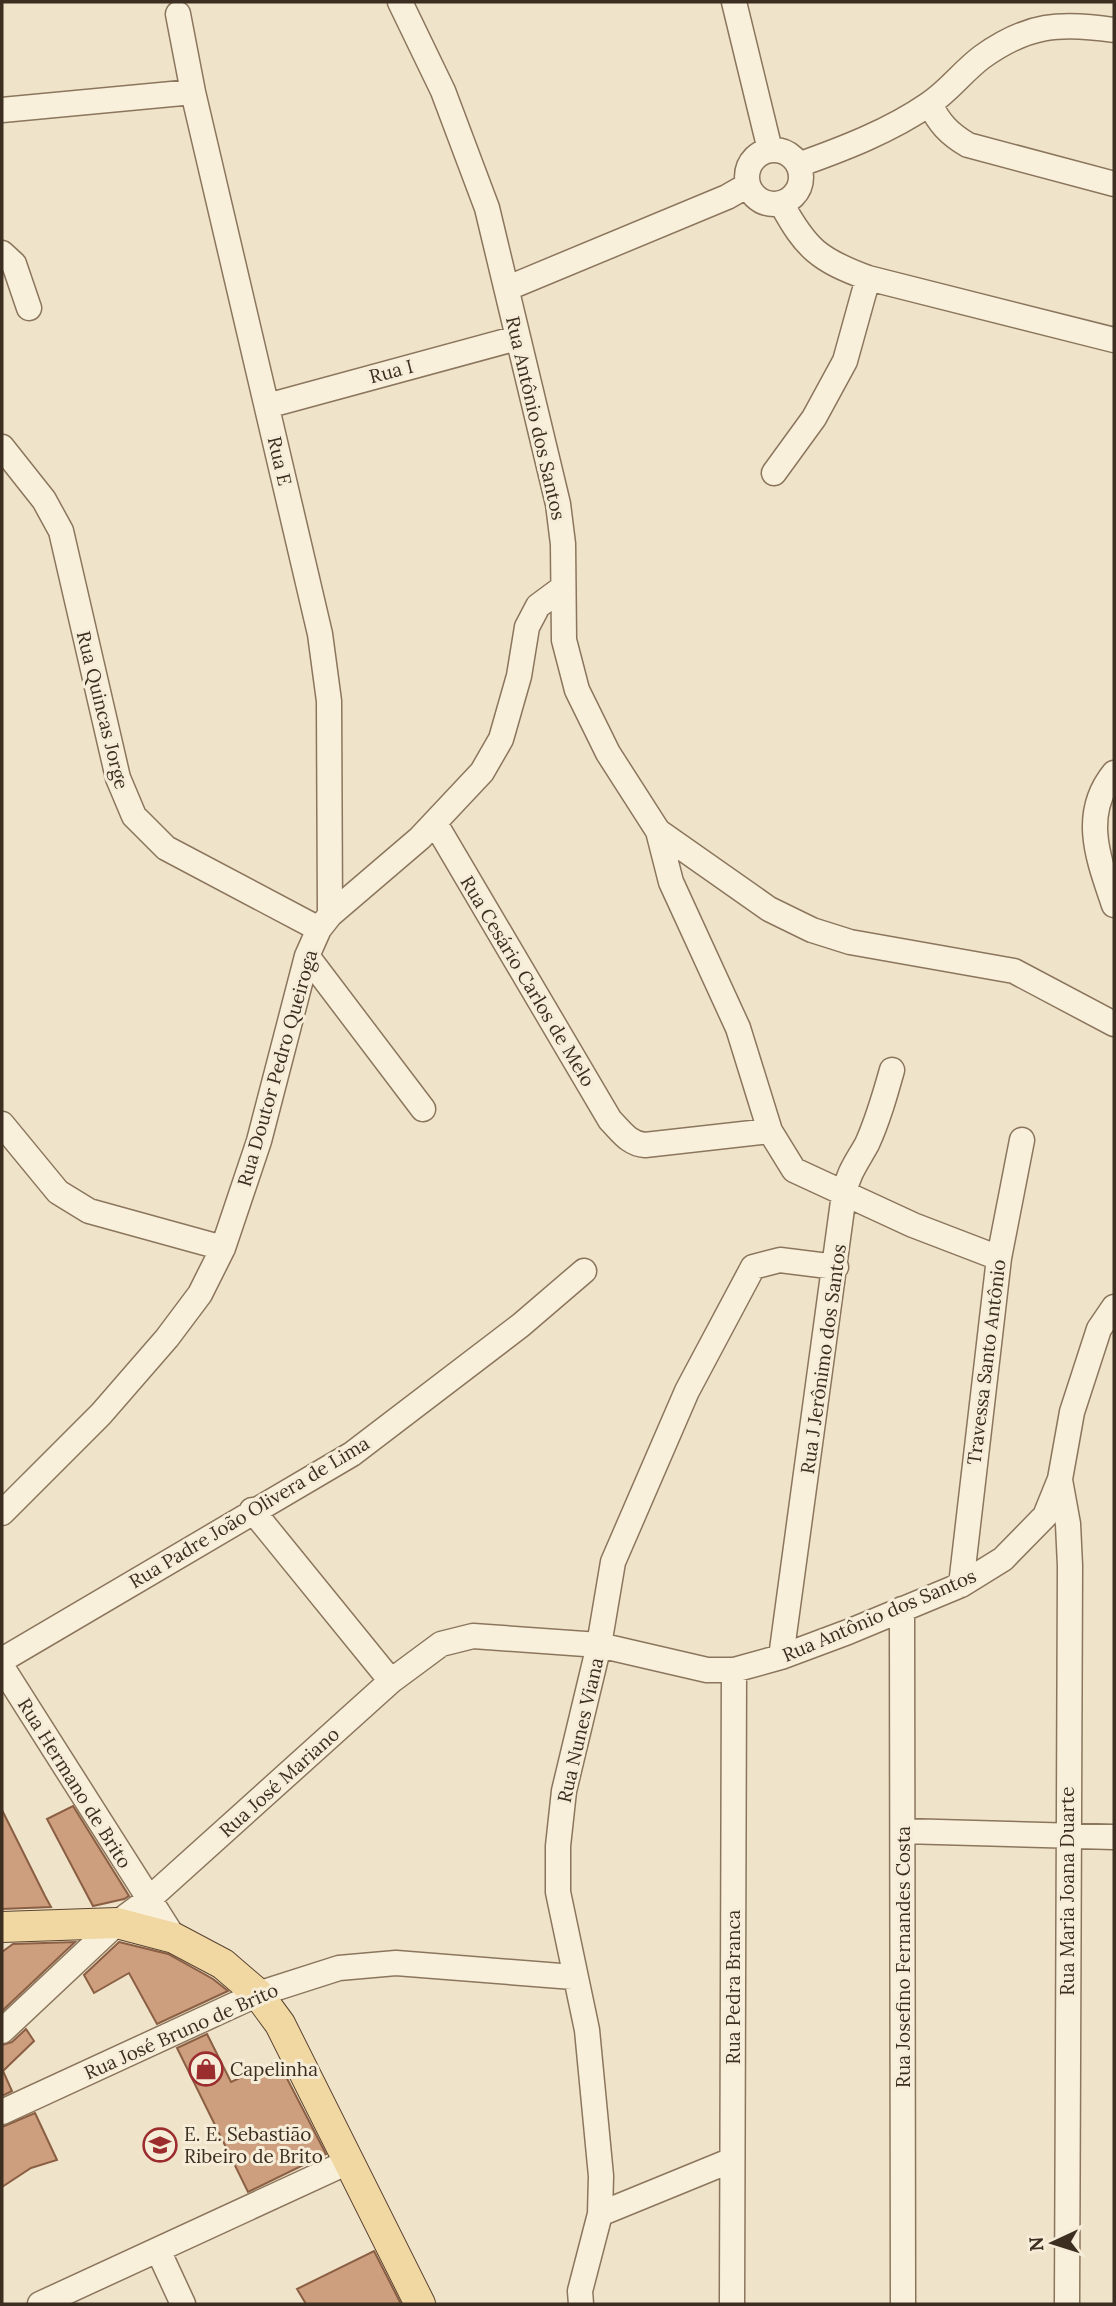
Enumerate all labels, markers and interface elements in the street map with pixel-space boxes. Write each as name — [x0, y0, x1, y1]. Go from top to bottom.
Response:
street label: Rua Antônio dos Santos — [501, 314, 571, 522]
street label: Rua I — [366, 354, 416, 388]
street label: Rua E — [263, 434, 297, 488]
street label: Rua Quincas Jorge — [72, 628, 134, 792]
street label: Rua Cesário Carlos de Melo — [455, 871, 601, 1091]
street label: Rua Doutor Pedro Queiroga — [232, 947, 322, 1189]
street label: Rua J Jerônimo dos Santos — [795, 1242, 851, 1476]
street label: Travessa Santo Antônio — [961, 1258, 1011, 1466]
street label: Rua Padre João Olivera de Lima — [124, 1431, 374, 1593]
street label: Rua Antônio dos Santos — [778, 1563, 980, 1667]
street label: Rua Nunes Viana — [552, 1655, 608, 1805]
street label: Rua Hermano de Brito — [13, 1693, 137, 1873]
street label: Rua José Mariano — [214, 1722, 344, 1842]
street label: Rua Maria Joana Duarte — [1055, 1786, 1079, 1996]
street label: Rua Josefino Fernandes Costa — [891, 1826, 915, 2088]
street label: Rua Pedra Branca — [721, 1909, 745, 2064]
street label: Rua José Bruno de Brito — [80, 1977, 282, 2085]
shop icon: Capelinha — [187, 2050, 225, 2088]
place label: Capelinha — [230, 2057, 318, 2081]
place label: E. E. Sebastião Ribeiro de Brito — [184, 2122, 323, 2168]
school or university icon: E. E. Sebastião Ribeiro de Brito — [141, 2126, 179, 2164]
north arrow — [1018, 2208, 1088, 2278]
text: N — [1024, 2236, 1049, 2252]

